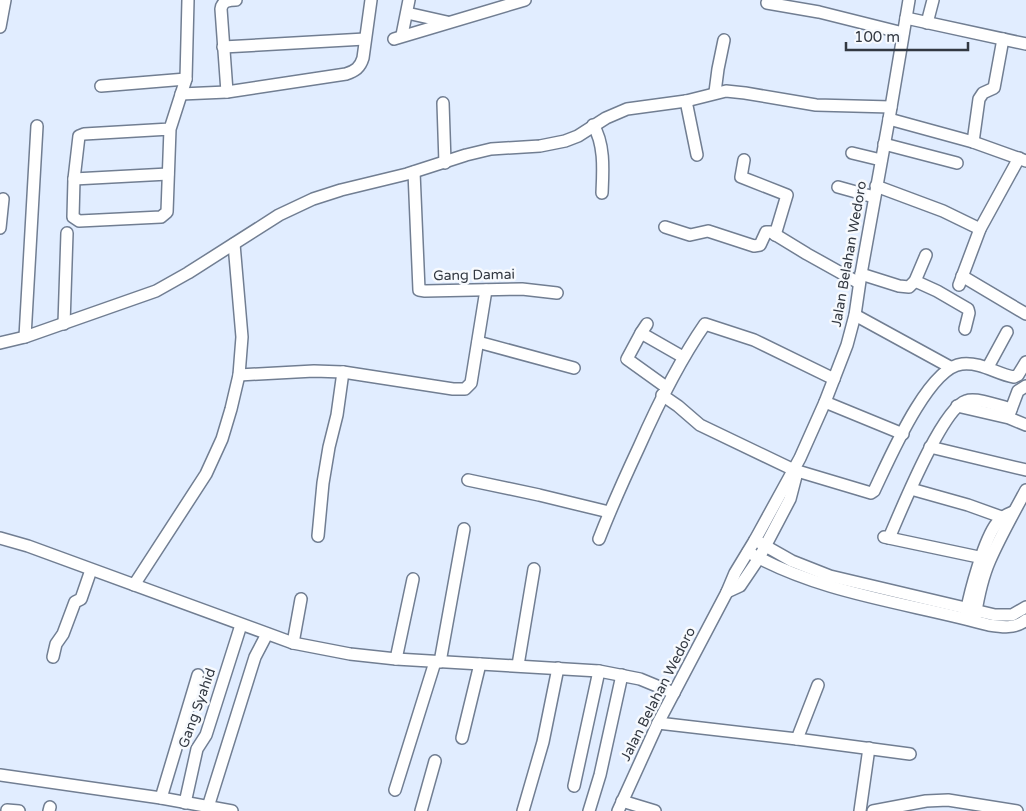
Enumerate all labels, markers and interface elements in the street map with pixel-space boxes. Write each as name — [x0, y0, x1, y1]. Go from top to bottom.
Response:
scale bar — [846, 20, 968, 52]
text: 100 m — [854, 28, 900, 46]
street label: Jalan Belahan Wedoro — [828, 180, 870, 328]
street label: Gang Damai — [433, 266, 515, 284]
street label: Jalan Belahan Wedoro — [617, 624, 699, 764]
street label: Gang Syahid — [175, 666, 219, 750]

